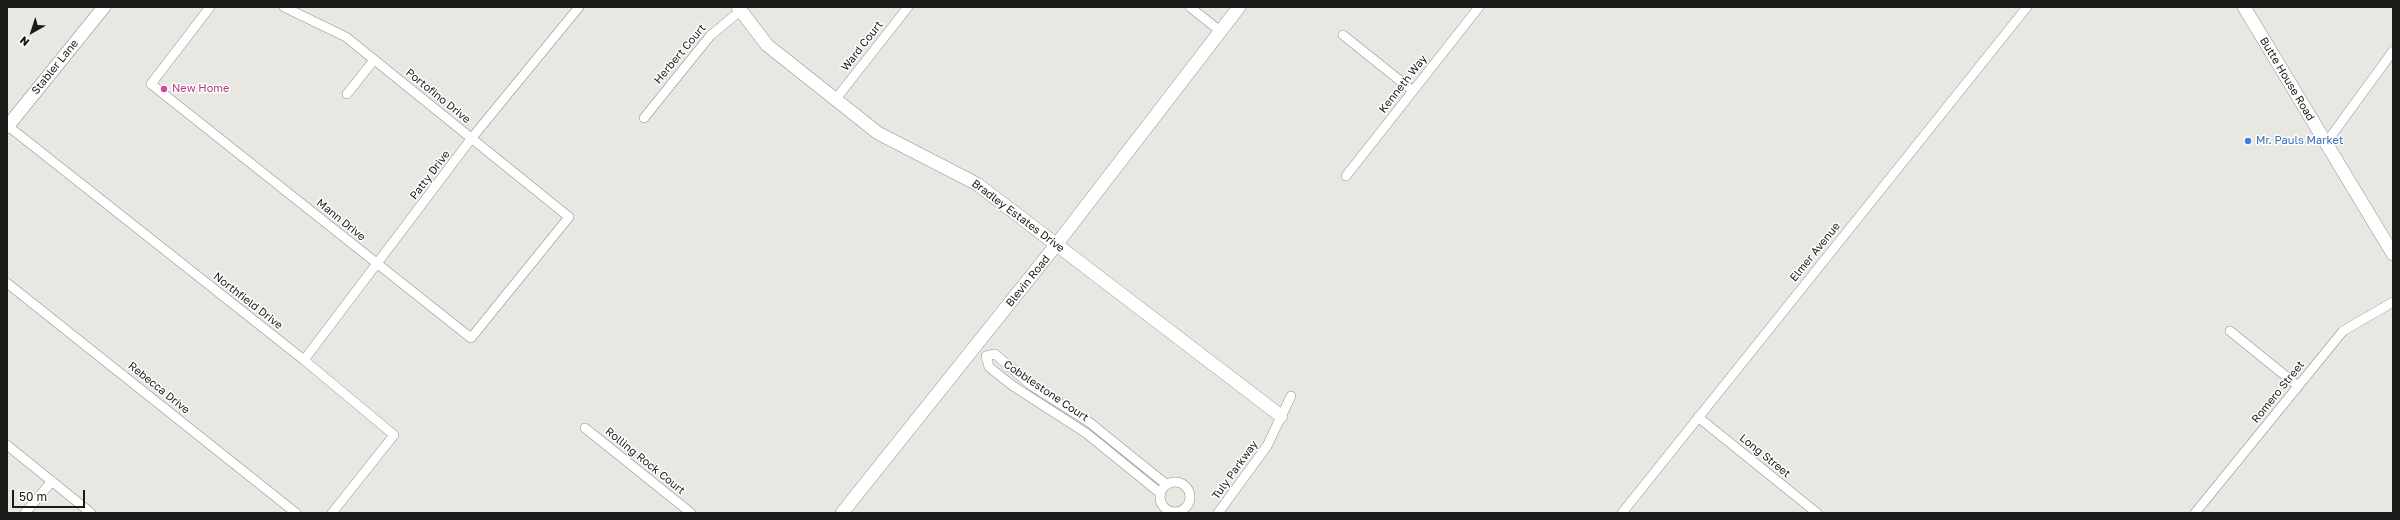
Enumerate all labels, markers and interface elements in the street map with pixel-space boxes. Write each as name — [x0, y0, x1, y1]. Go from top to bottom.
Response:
north arrow — [12, 12, 52, 52]
street label: Ward Court — [838, 18, 886, 74]
street label: Herbert Court — [651, 22, 709, 86]
text: N — [17, 34, 31, 49]
street label: Butte House Road — [2257, 35, 2317, 123]
street label: Stabler Lane — [29, 37, 81, 97]
street label: Kenneth Way — [1376, 52, 1430, 116]
street label: Portofino Drive — [403, 66, 473, 126]
place label: New Home — [172, 82, 229, 96]
marker: New Home — [159, 84, 169, 94]
place label: Mr. Pauls Market — [2256, 134, 2343, 148]
marker: Mr. Pauls Market — [2243, 136, 2253, 146]
street label: Patty Drive — [407, 148, 453, 202]
street label: Bradley Estates Drive — [969, 177, 1067, 255]
street label: Mann Drive — [314, 196, 368, 244]
street label: Elmer Avenue — [1787, 220, 1843, 284]
street label: Blevin Road — [1003, 253, 1053, 309]
street label: Northfield Drive — [211, 270, 285, 332]
street label: Cobblestone Court — [1001, 358, 1091, 424]
street label: Romero Street — [2249, 358, 2307, 426]
street label: Rebecca Drive — [126, 359, 192, 417]
street label: Rolling Rock Court — [602, 425, 688, 497]
street label: Long Street — [1737, 431, 1793, 481]
street label: Tuly Parkway — [1209, 438, 1261, 502]
scale bar — [14, 482, 87, 508]
text: 50 m — [19, 489, 47, 504]

